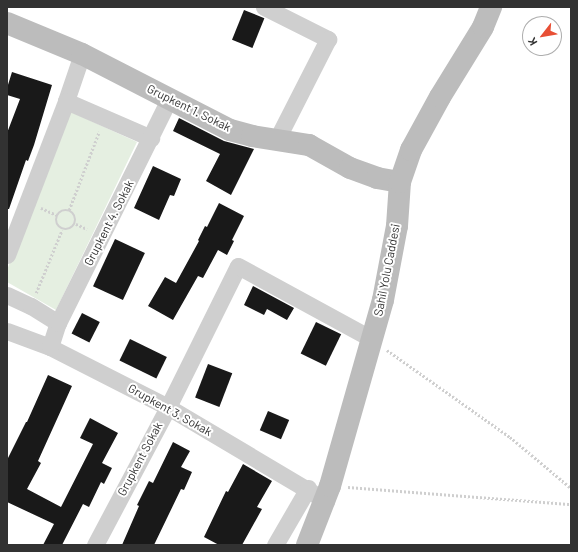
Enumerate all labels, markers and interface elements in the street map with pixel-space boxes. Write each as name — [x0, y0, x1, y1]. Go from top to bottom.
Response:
north arrow — [522, 16, 562, 56]
text: K — [525, 36, 539, 48]
street label: Grupkent 1. Sokak — [145, 81, 233, 135]
street label: Grupkent 4. Sokak — [81, 178, 137, 268]
street label: Sahil Yolu Caddesi — [371, 223, 403, 317]
street label: Grupkent 3. Sokak — [126, 381, 214, 439]
street label: Grupkent Sokak — [114, 420, 166, 498]

